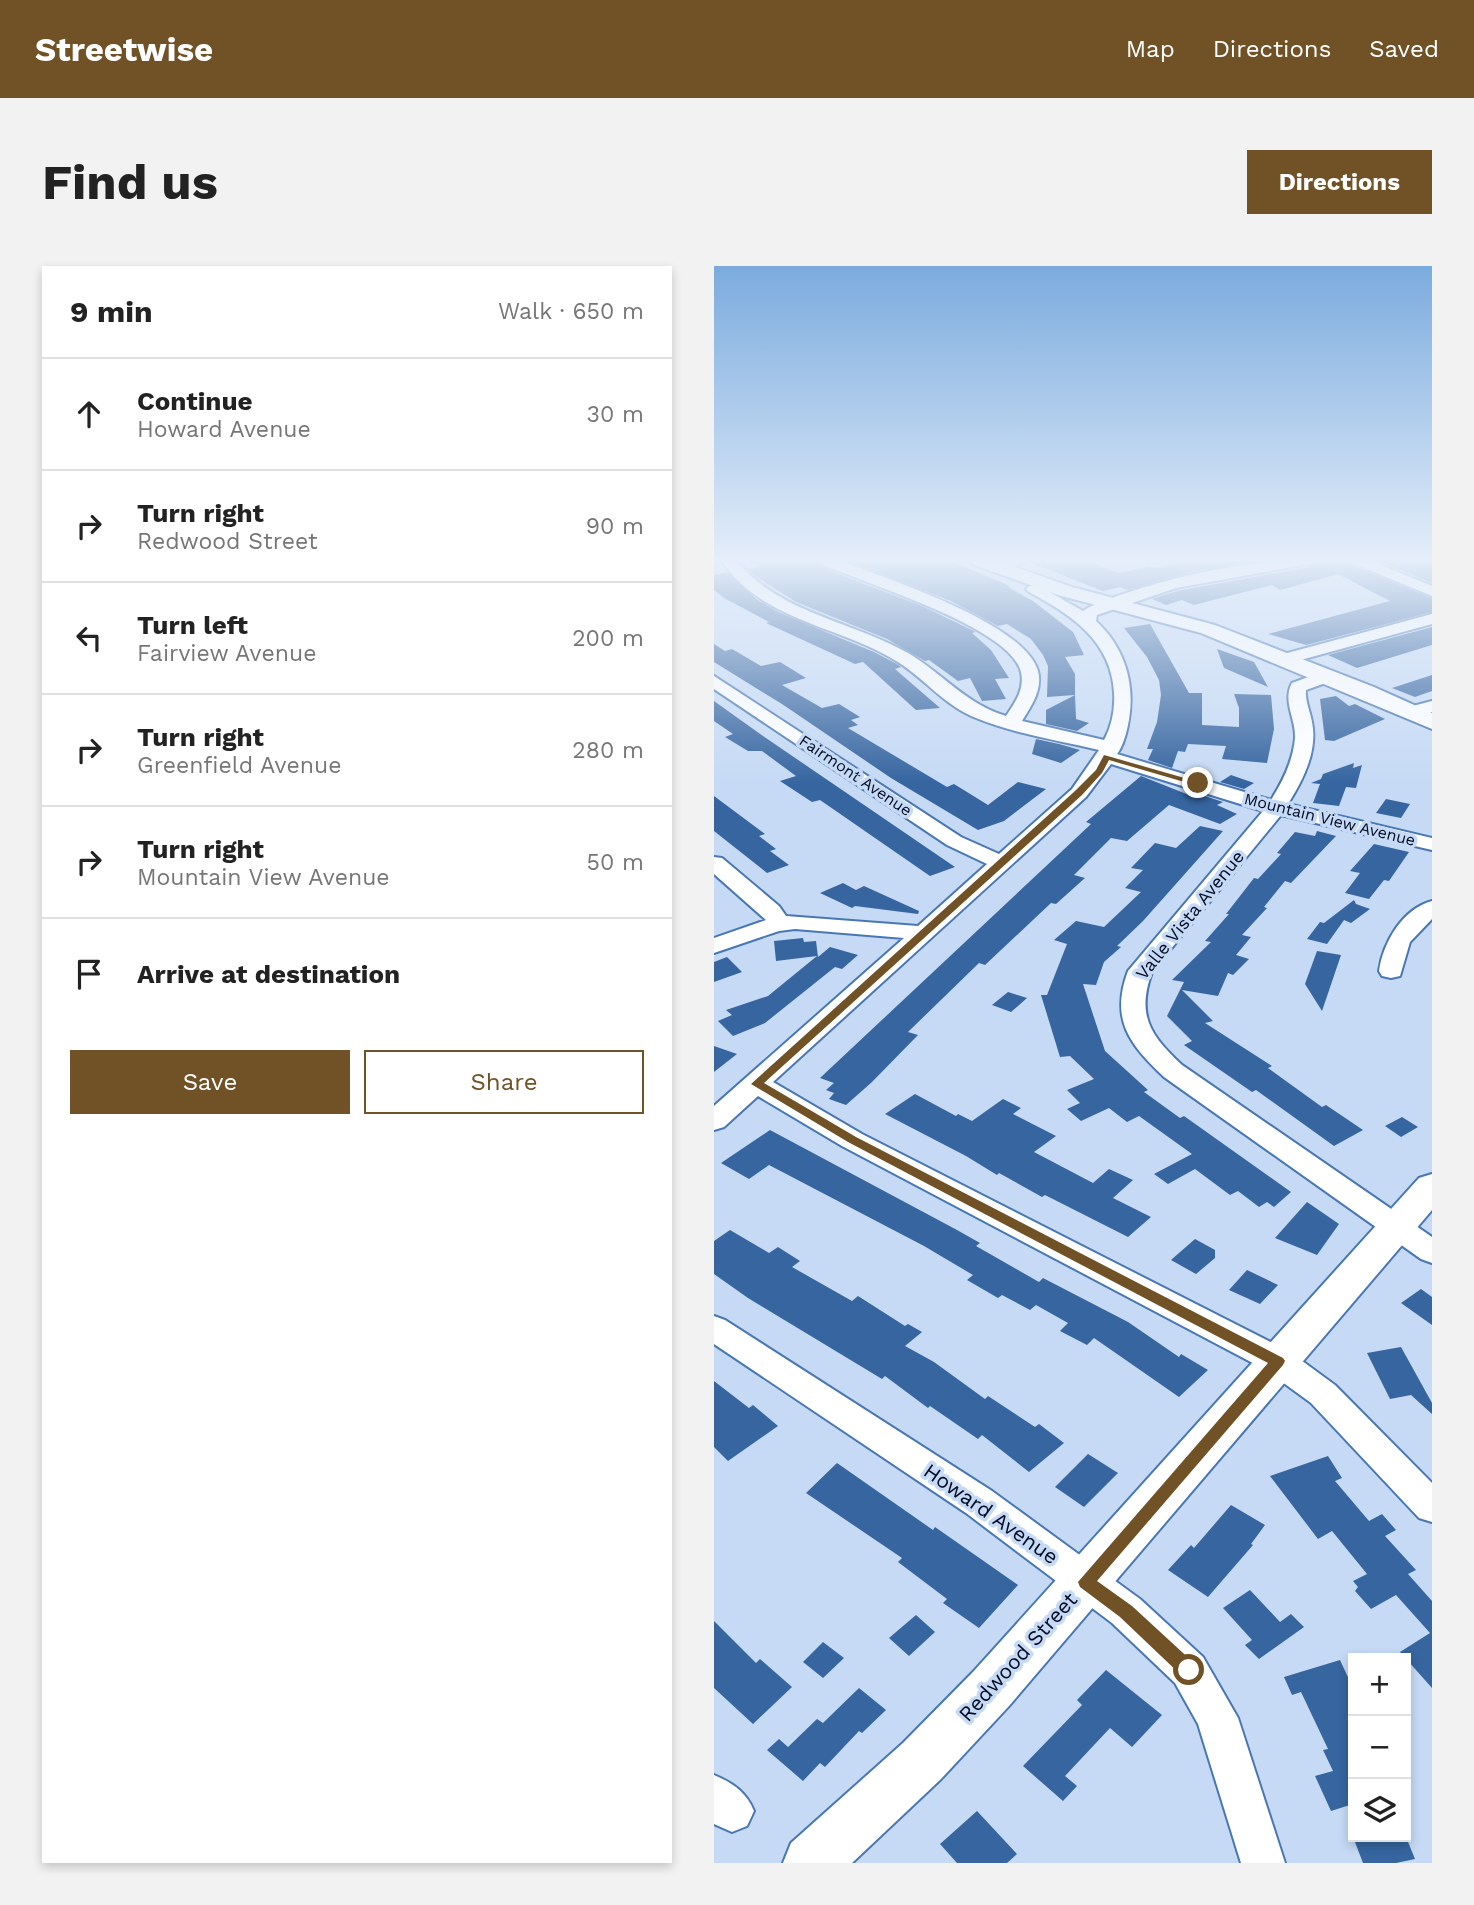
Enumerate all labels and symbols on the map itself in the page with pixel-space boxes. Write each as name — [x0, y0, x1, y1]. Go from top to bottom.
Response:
street label: Fairmont Avenue — [796, 731, 916, 820]
route end — [1182, 767, 1213, 798]
street label: Mountain View Avenue — [1242, 789, 1417, 850]
street label: Valle Vista Avenue — [1131, 846, 1248, 983]
street label: Howard Avenue — [919, 1458, 1063, 1569]
street label: Redwood Street — [953, 1587, 1082, 1726]
route start — [1173, 1654, 1204, 1685]

